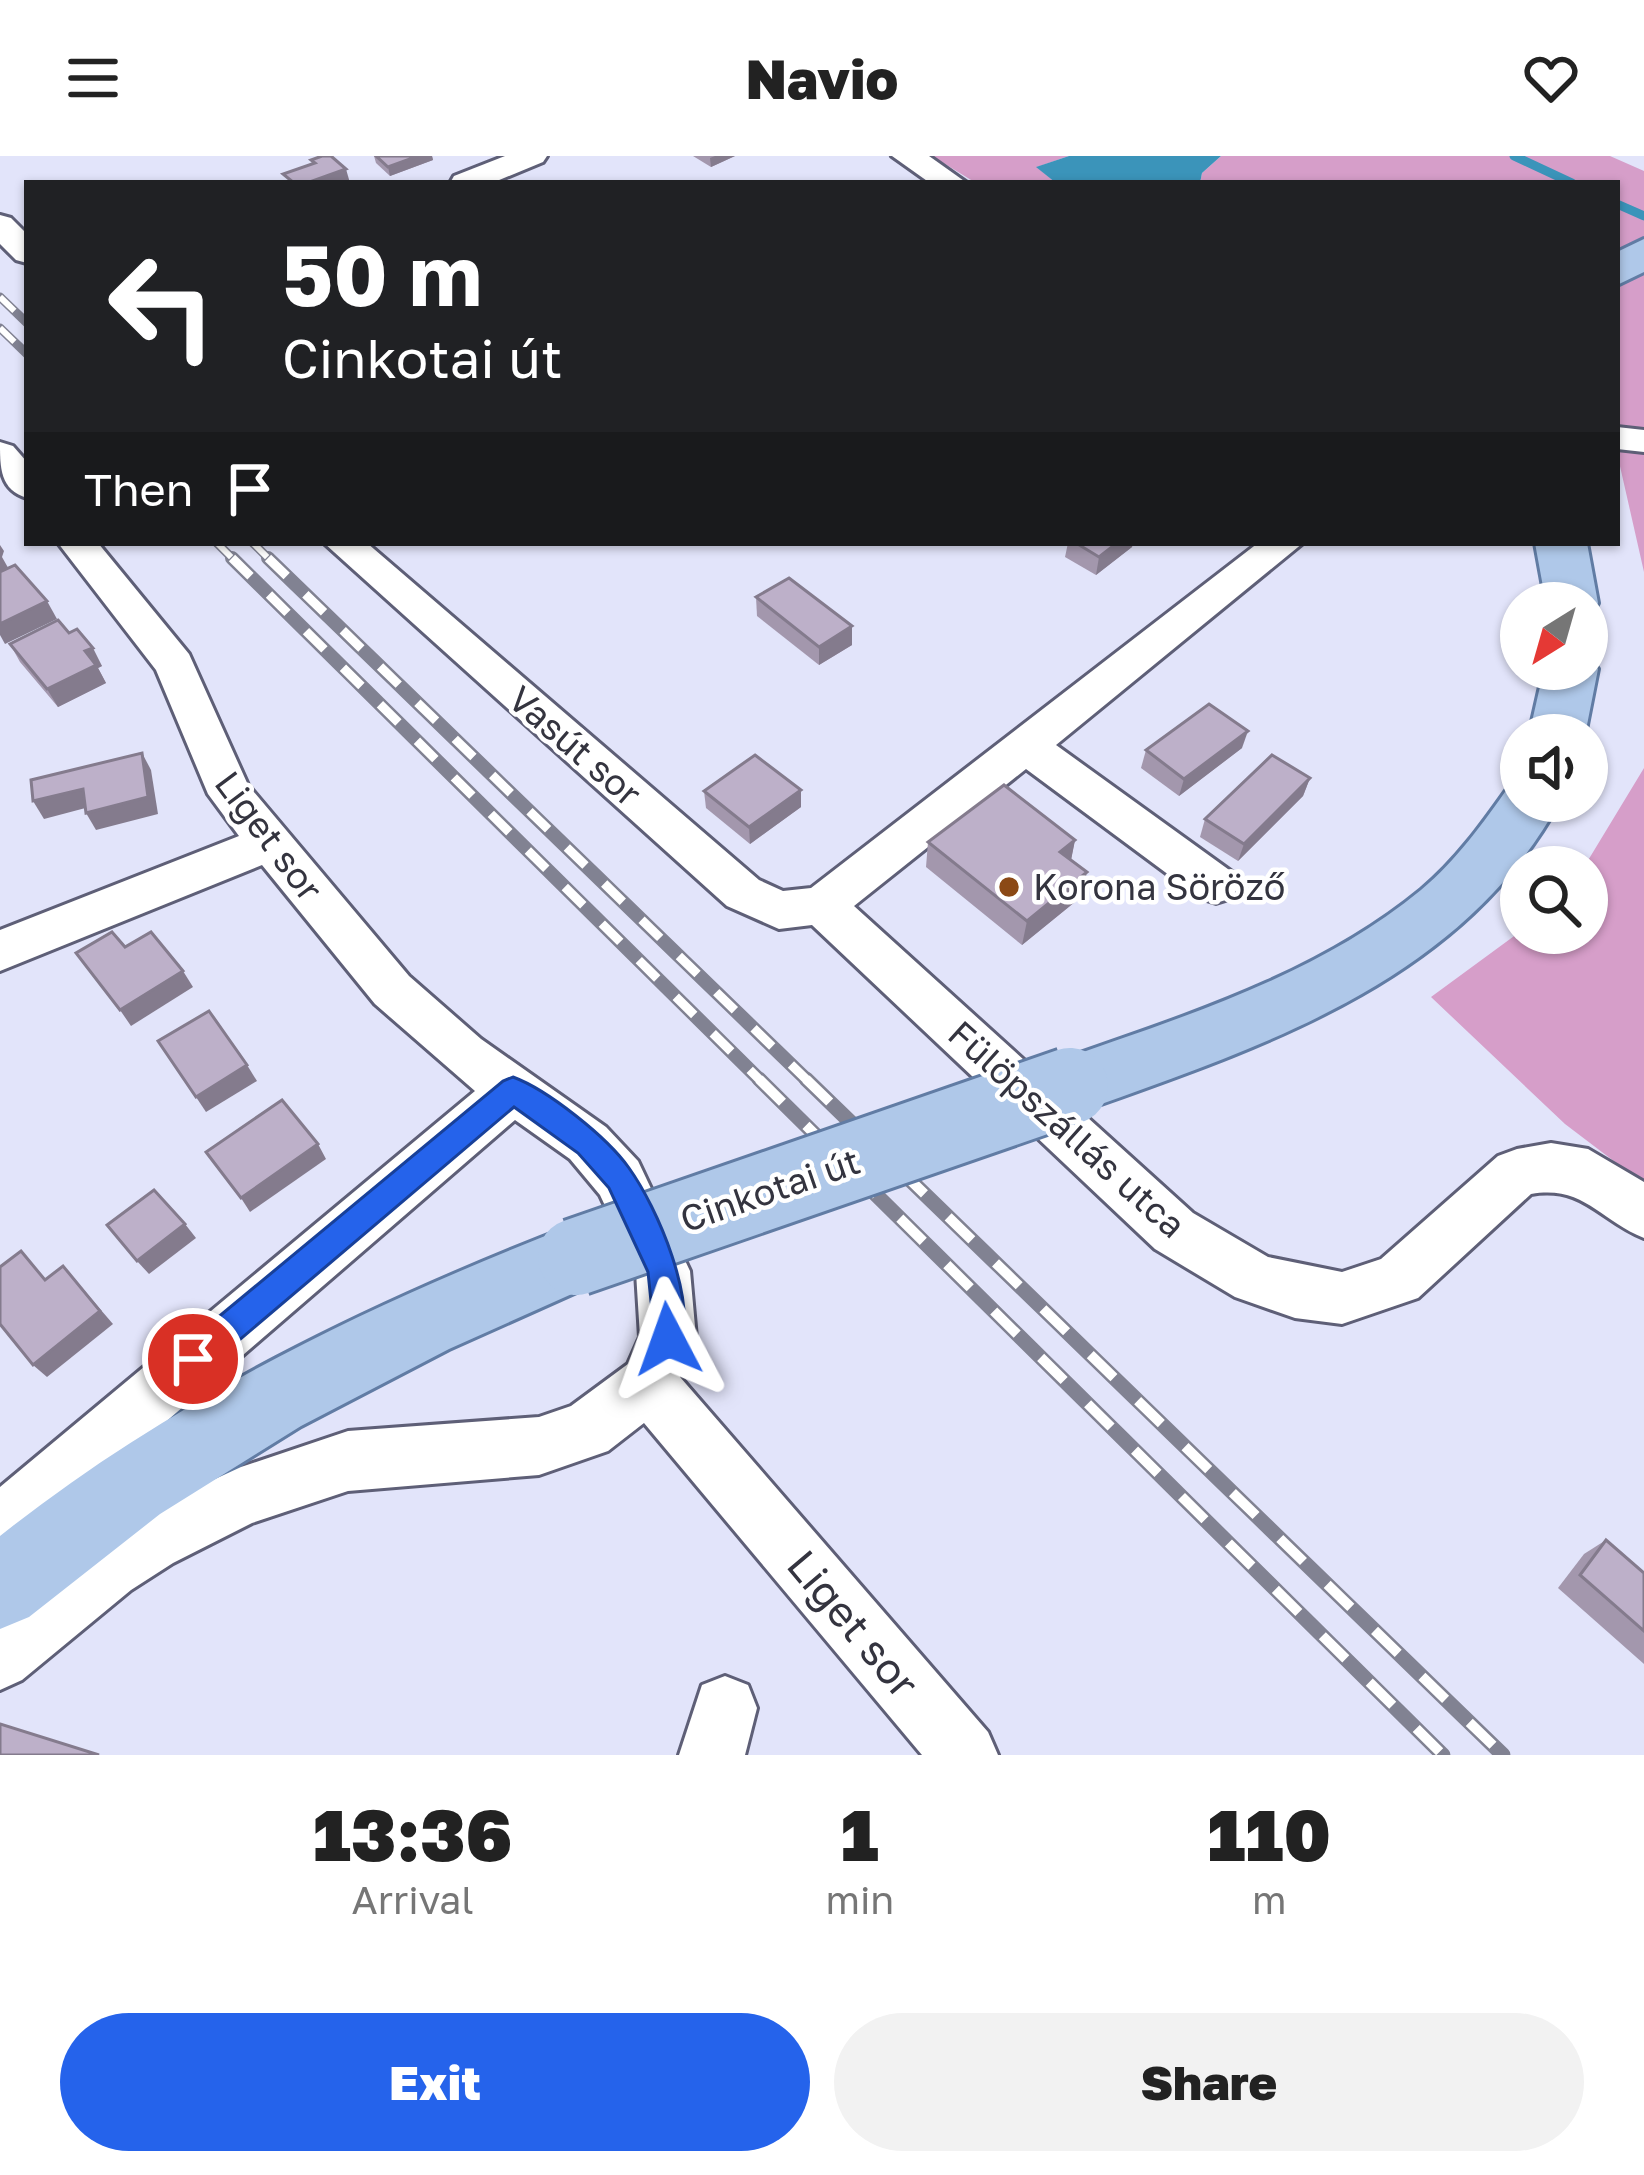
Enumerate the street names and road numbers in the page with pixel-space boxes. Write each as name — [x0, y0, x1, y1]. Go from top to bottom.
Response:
street label: Vasút sor — [500, 676, 650, 815]
street label: Liget sor — [207, 762, 332, 909]
street label: Fülöpszállás utca — [940, 1011, 1194, 1246]
street label: Cinkotai út — [674, 1139, 865, 1240]
street label: Liget sor — [778, 1540, 930, 1707]

